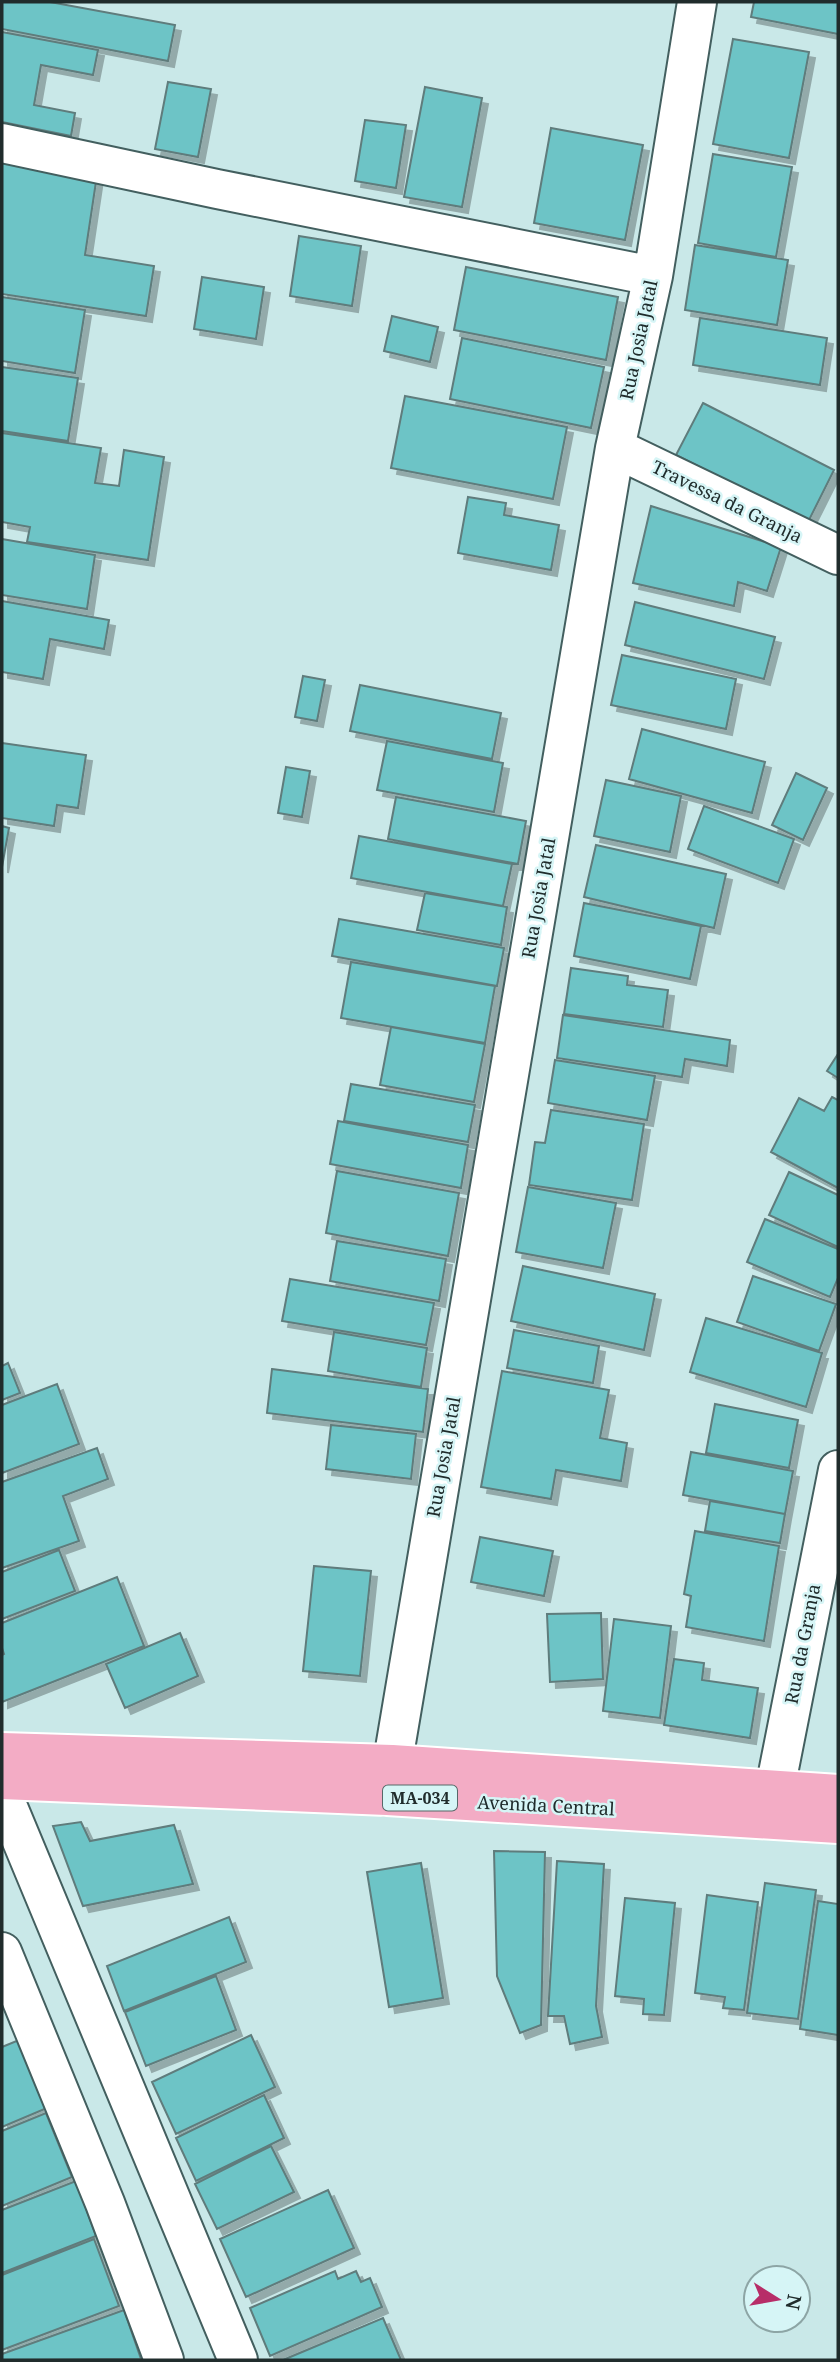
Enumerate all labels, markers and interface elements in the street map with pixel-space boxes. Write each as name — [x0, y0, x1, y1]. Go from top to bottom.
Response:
street label: Rua Josia Jatal — [614, 277, 663, 402]
street label: Travessa da Granja — [648, 454, 807, 548]
street label: Rua Josia Jatal — [516, 835, 561, 960]
street label: Rua Josia Jatal — [421, 1394, 466, 1519]
street label: Rua da Granja — [779, 1582, 825, 1706]
road number: MA-034 — [383, 1786, 457, 1810]
street label: Avenida Central — [477, 1789, 616, 1821]
north arrow — [742, 2264, 812, 2334]
text: N — [779, 2292, 808, 2312]

